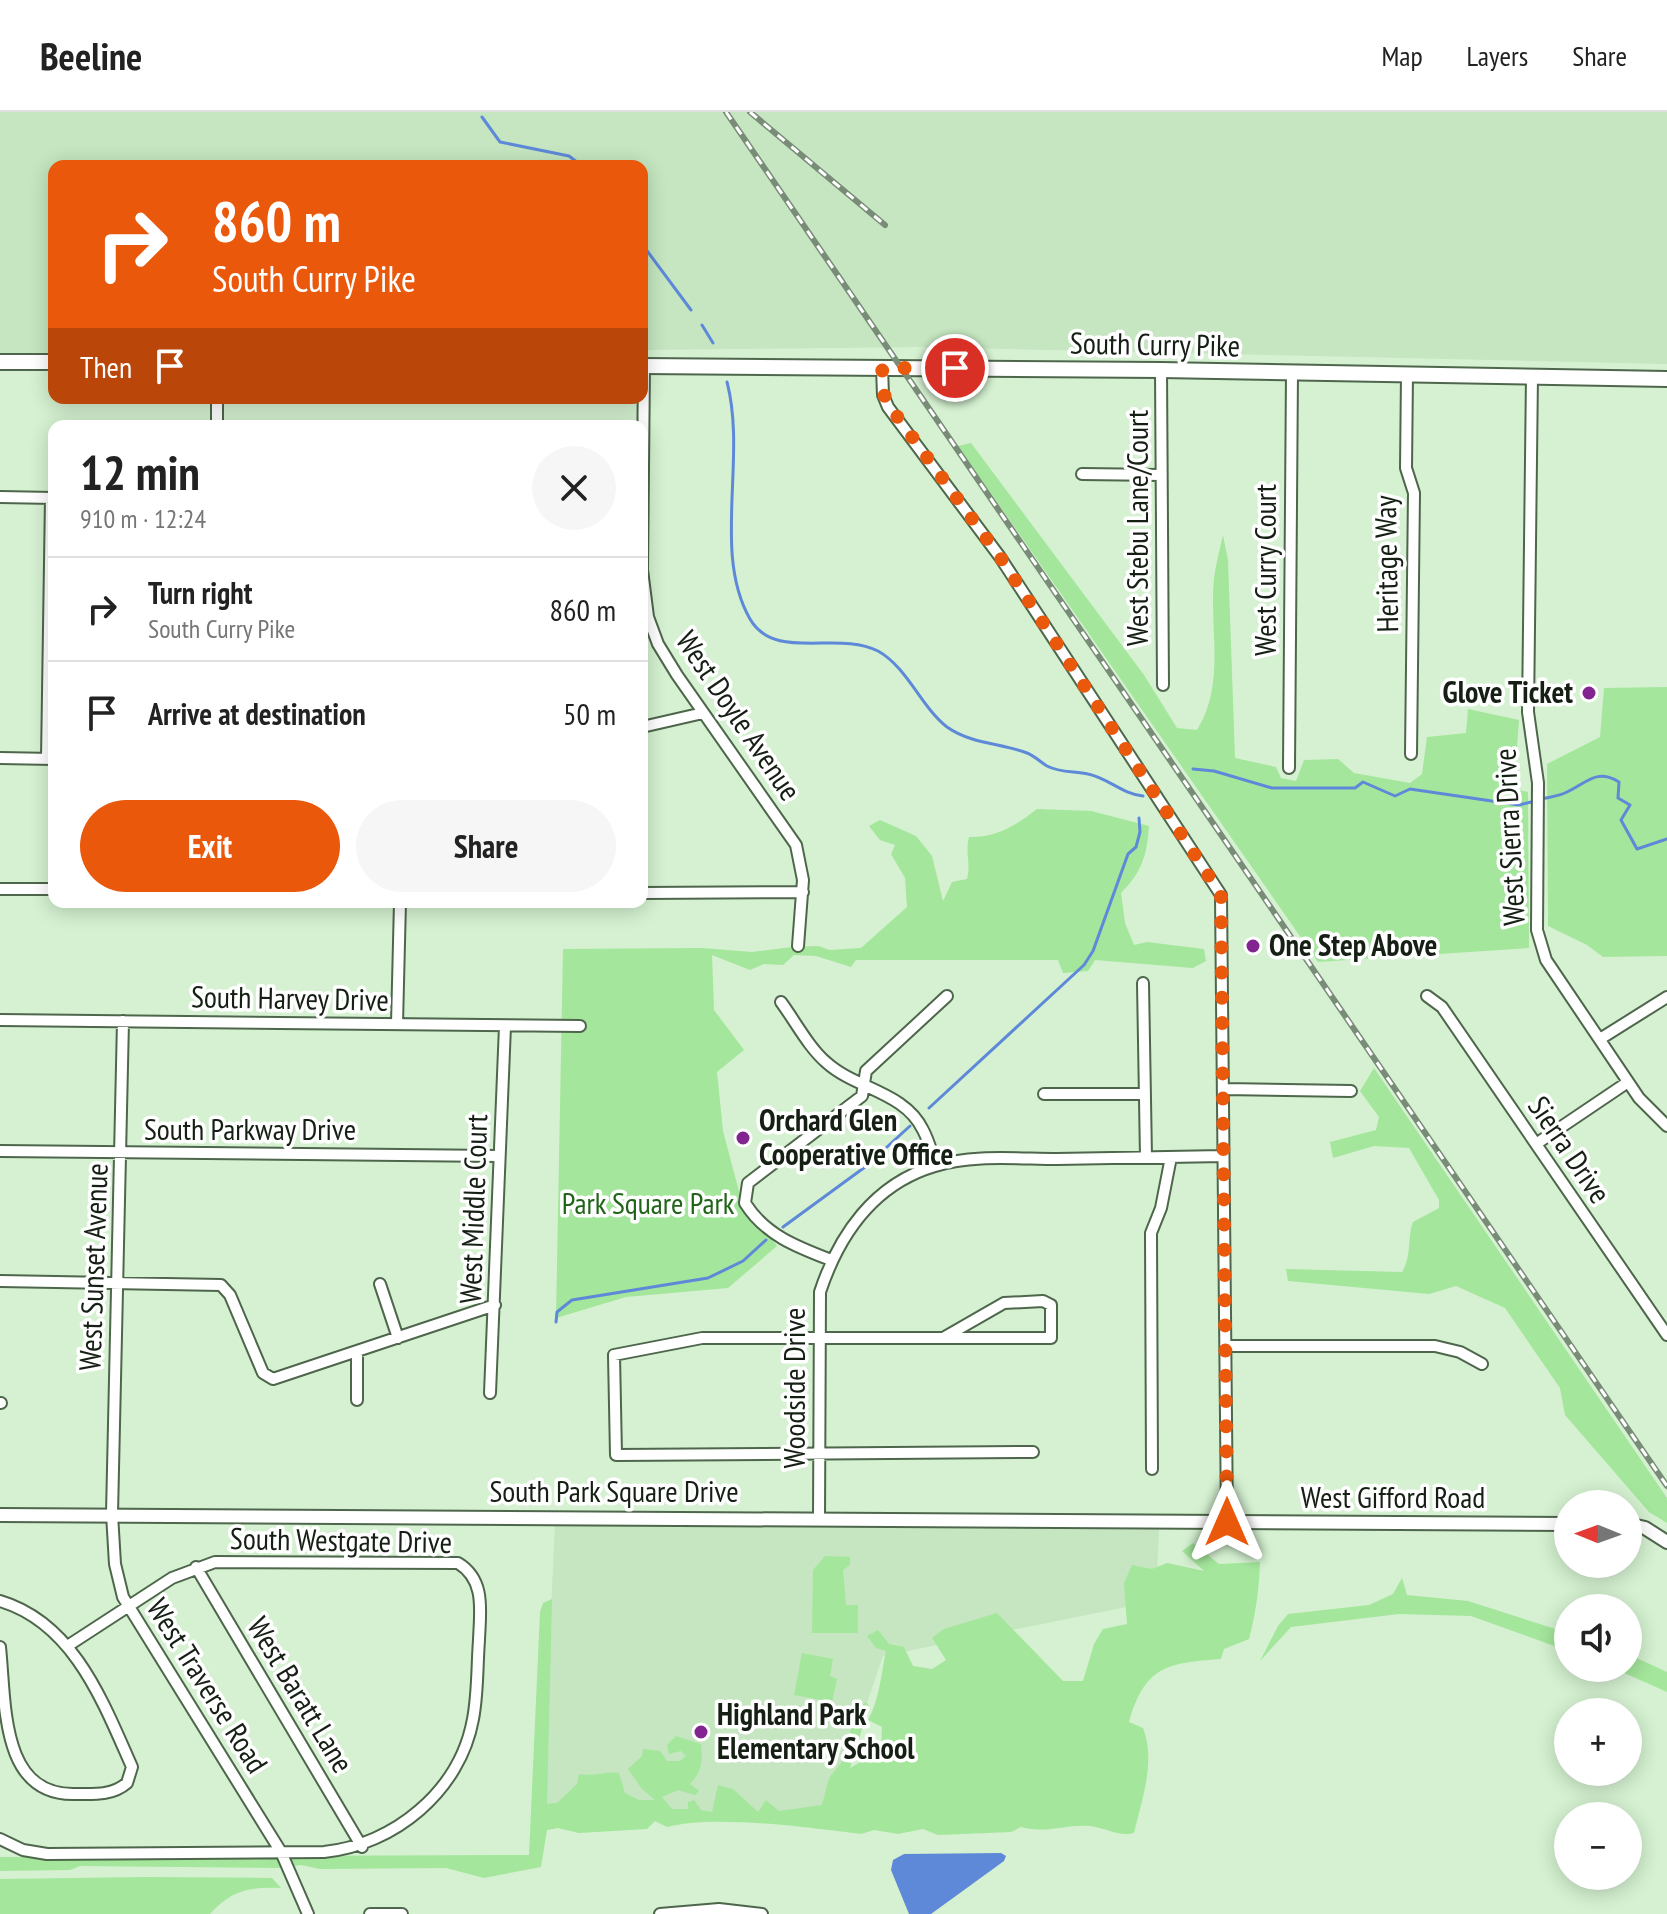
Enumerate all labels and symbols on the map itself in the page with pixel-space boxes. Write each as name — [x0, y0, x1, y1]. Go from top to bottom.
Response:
street label: South Curry Pike — [1070, 323, 1240, 364]
pin — [921, 334, 989, 402]
street label: West Stebu Lane/Court — [1117, 409, 1156, 646]
street label: West Curry Court — [1245, 483, 1284, 656]
street label: Heritage Way — [1365, 494, 1406, 633]
street label: West Doyle Avenue — [668, 623, 810, 808]
place label: Glove Ticket — [1443, 672, 1573, 711]
marker: Glove Ticket — [1580, 684, 1598, 702]
street label: West Sierra Drive — [1484, 748, 1533, 927]
place label: One Step Above — [1269, 925, 1437, 964]
marker: One Step Above — [1244, 937, 1262, 955]
street label: South Harvey Drive — [191, 976, 389, 1019]
street label: Sierra Drive — [1520, 1088, 1620, 1210]
place label: Orchard Glen Cooperative Office — [759, 1100, 953, 1173]
street label: South Parkway Drive — [144, 1109, 356, 1148]
street label: West Middle Court — [450, 1113, 495, 1304]
marker: Orchard Glen Cooperative Office — [734, 1129, 752, 1147]
street label: West Sunset Avenue — [69, 1163, 116, 1371]
park label: Park Square Park — [562, 1183, 735, 1222]
street label: Woodside Drive — [774, 1308, 813, 1468]
street label: South Park Square Drive — [489, 1471, 739, 1510]
street label: West Gifford Road — [1301, 1477, 1485, 1516]
position arrow — [1185, 1480, 1269, 1564]
north arrow — [1554, 1490, 1642, 1578]
street label: South Westgate Drive — [230, 1518, 452, 1561]
street label: West Traverse Road — [139, 1591, 277, 1780]
street label: West Baratt Lane — [239, 1609, 363, 1779]
place label: Highland Park Elementary School — [717, 1694, 915, 1767]
marker: Highland Park Elementary School — [692, 1723, 710, 1741]

